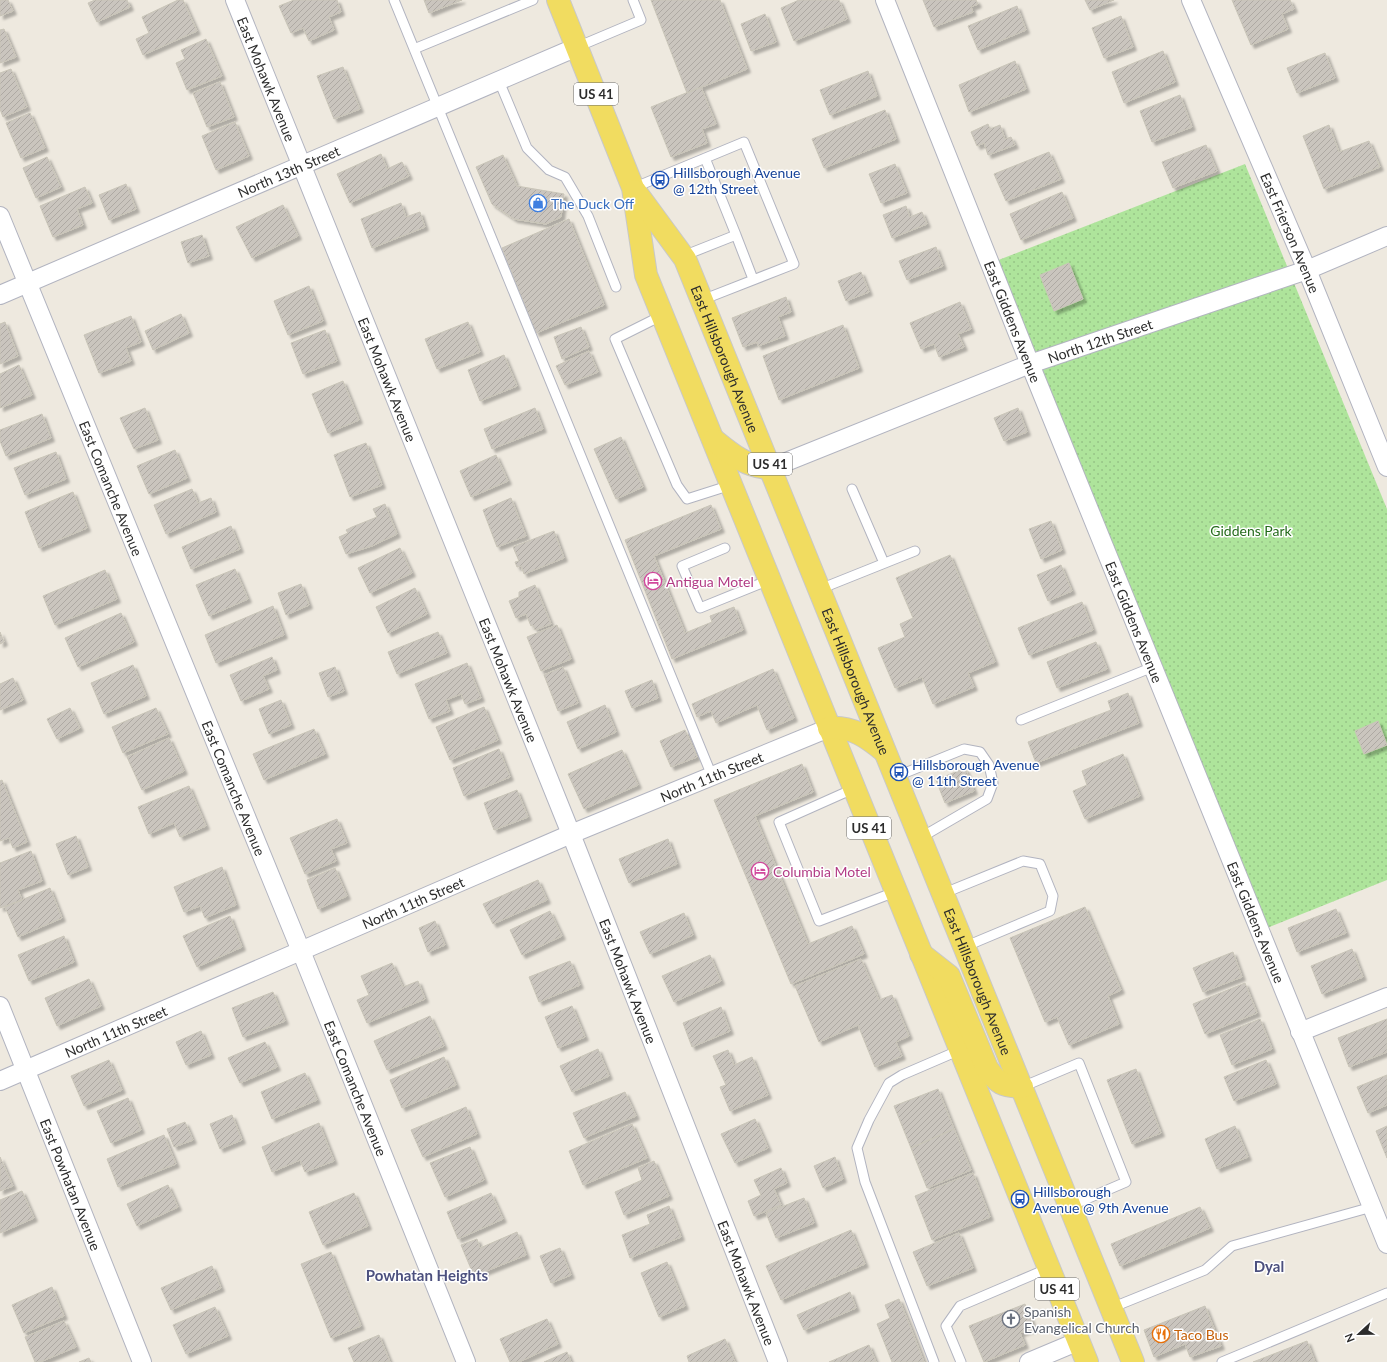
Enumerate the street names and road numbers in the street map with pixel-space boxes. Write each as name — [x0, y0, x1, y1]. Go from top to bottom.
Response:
street label: East Mohawk Avenue — [234, 14, 299, 144]
road number: US 41 — [574, 83, 618, 105]
street label: North 13th Street — [235, 142, 342, 200]
street label: East Frierson Avenue — [1258, 170, 1324, 295]
street label: East Giddens Avenue — [981, 258, 1045, 385]
street label: East Hillsborough Avenue — [688, 283, 763, 435]
street label: East Mohawk Avenue — [355, 315, 421, 444]
street label: North 12th Street — [1045, 315, 1155, 366]
street label: East Comanche Avenue — [76, 418, 147, 558]
road number: US 41 — [748, 453, 792, 475]
street label: East Giddens Avenue — [1102, 558, 1167, 685]
street label: East Hillsborough Avenue — [819, 605, 894, 757]
street label: East Mohawk Avenue — [476, 615, 542, 745]
street label: East Comanche Avenue — [199, 718, 269, 858]
street label: North 11th Street — [658, 748, 765, 805]
road number: US 41 — [847, 817, 891, 839]
street label: East Giddens Avenue — [1224, 859, 1289, 985]
street label: North 11th Street — [359, 873, 467, 932]
street label: East Hillsborough Avenue — [941, 905, 1016, 1057]
street label: East Mohawk Avenue — [596, 916, 661, 1046]
street label: North 11th Street — [62, 1001, 169, 1061]
street label: East Comanche Avenue — [321, 1018, 391, 1158]
street label: East Powhatan Avenue — [37, 1116, 105, 1253]
street label: East Mohawk Avenue — [715, 1218, 779, 1348]
road number: US 41 — [1035, 1278, 1079, 1300]

